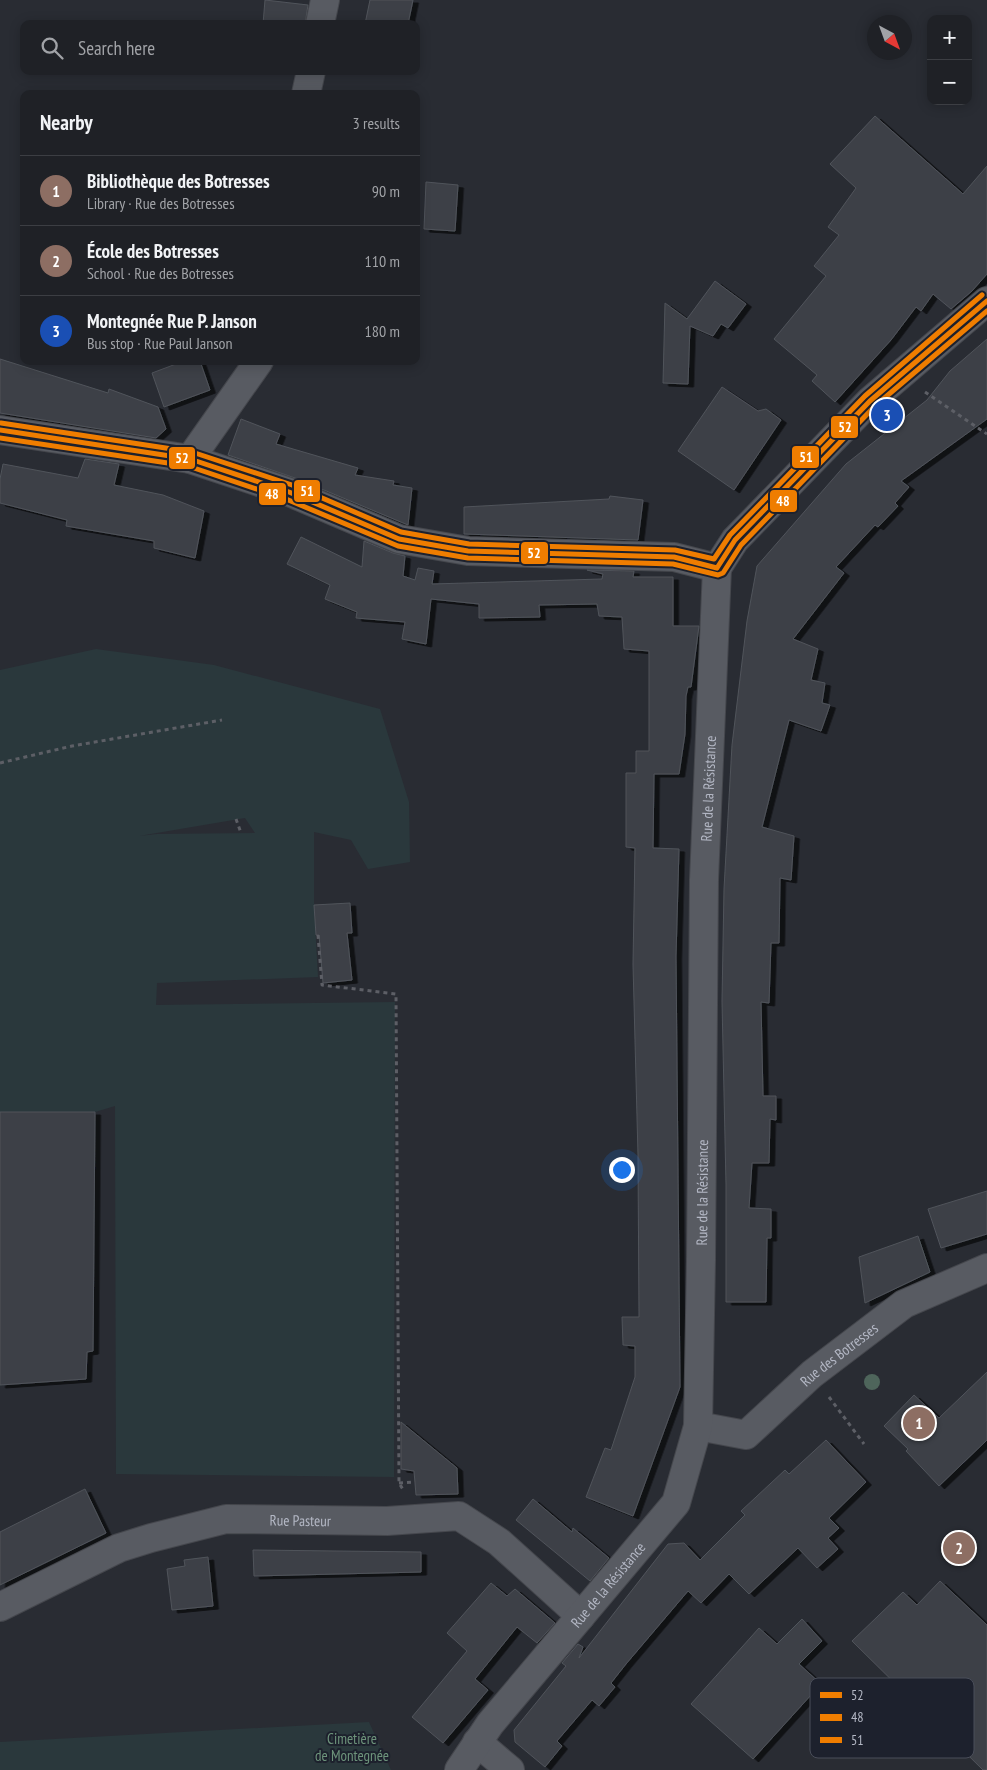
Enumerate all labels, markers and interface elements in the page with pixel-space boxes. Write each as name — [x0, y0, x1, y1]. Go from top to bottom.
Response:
north arrow — [867, 15, 912, 60]
map controls — [927, 15, 972, 105]
button: + — [927, 15, 972, 60]
search box — [20, 20, 420, 75]
icon: search — [38, 34, 66, 62]
text: Search here — [78, 36, 155, 60]
button: − — [927, 60, 972, 105]
text: Nearby — [40, 109, 93, 136]
text: 3 results — [353, 113, 400, 133]
text: Bibliothèque des Botresses — [87, 169, 270, 193]
text: 1 — [52, 181, 60, 201]
text: 90 m — [372, 181, 400, 201]
text: Library · Rue des Botresses — [87, 193, 235, 213]
text: École des Botresses — [87, 239, 219, 263]
text: 2 — [52, 251, 60, 271]
text: 110 m — [365, 251, 400, 271]
text: School · Rue des Botresses — [87, 263, 234, 283]
text: Montegnée Rue P. Janson — [87, 309, 257, 333]
text: 3 — [52, 321, 60, 341]
text: 180 m — [365, 321, 400, 341]
text: Bus stop · Rue Paul Janson — [87, 333, 233, 353]
pin: 3 — [871, 396, 903, 434]
line badge: 52 — [830, 415, 859, 439]
text: 52 — [838, 418, 852, 436]
line badge: 51 — [791, 445, 820, 469]
line badge: 52 — [168, 446, 196, 470]
text: 51 — [799, 448, 813, 466]
text: 52 — [175, 449, 189, 467]
line badge: 51 — [293, 479, 321, 503]
line badge: 48 — [258, 482, 287, 506]
text: 51 — [300, 482, 314, 500]
text: 48 — [265, 485, 279, 503]
line badge: 48 — [769, 489, 798, 513]
text: 48 — [776, 492, 790, 510]
line badge: 52 — [520, 541, 549, 565]
text: 52 — [527, 544, 541, 562]
street label: Rue de la Résistance — [696, 735, 720, 842]
street label: Rue de la Résistance — [692, 1139, 711, 1246]
your location — [609, 1157, 635, 1183]
street label: Rue des Botresses — [796, 1318, 881, 1390]
pin: 1 — [903, 1404, 935, 1442]
street label: Rue Pasteur — [269, 1510, 332, 1530]
pin: 2 — [943, 1529, 975, 1567]
street label: Rue de la Résistance — [566, 1538, 649, 1631]
legend — [810, 1678, 974, 1758]
text: 52 — [851, 1686, 864, 1704]
text: 48 — [851, 1708, 864, 1726]
park label: Cimetière de Montegnée — [315, 1729, 389, 1765]
text: 51 — [851, 1731, 864, 1749]

